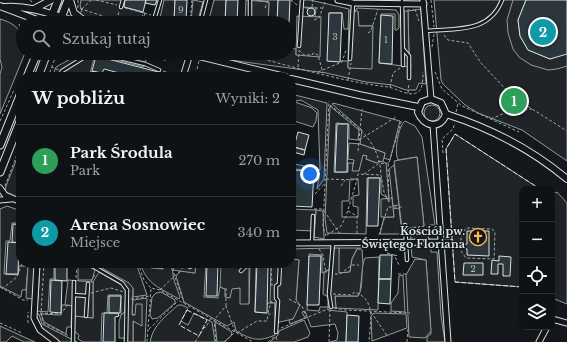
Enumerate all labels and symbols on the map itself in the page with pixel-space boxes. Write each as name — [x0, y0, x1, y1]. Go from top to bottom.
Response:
house number: 9 — [178, 4, 184, 15]
pin: 2 — [530, 17, 556, 47]
house number: 3 — [332, 31, 338, 42]
house number: 1 — [384, 34, 388, 45]
pin: 1 — [501, 86, 527, 116]
your location — [300, 164, 320, 184]
place label: Kościół pw. Świętego Floriana — [361, 224, 466, 251]
church icon: Kościół pw. Świętego Floriana — [468, 227, 488, 247]
house number: 2 — [470, 263, 476, 274]

